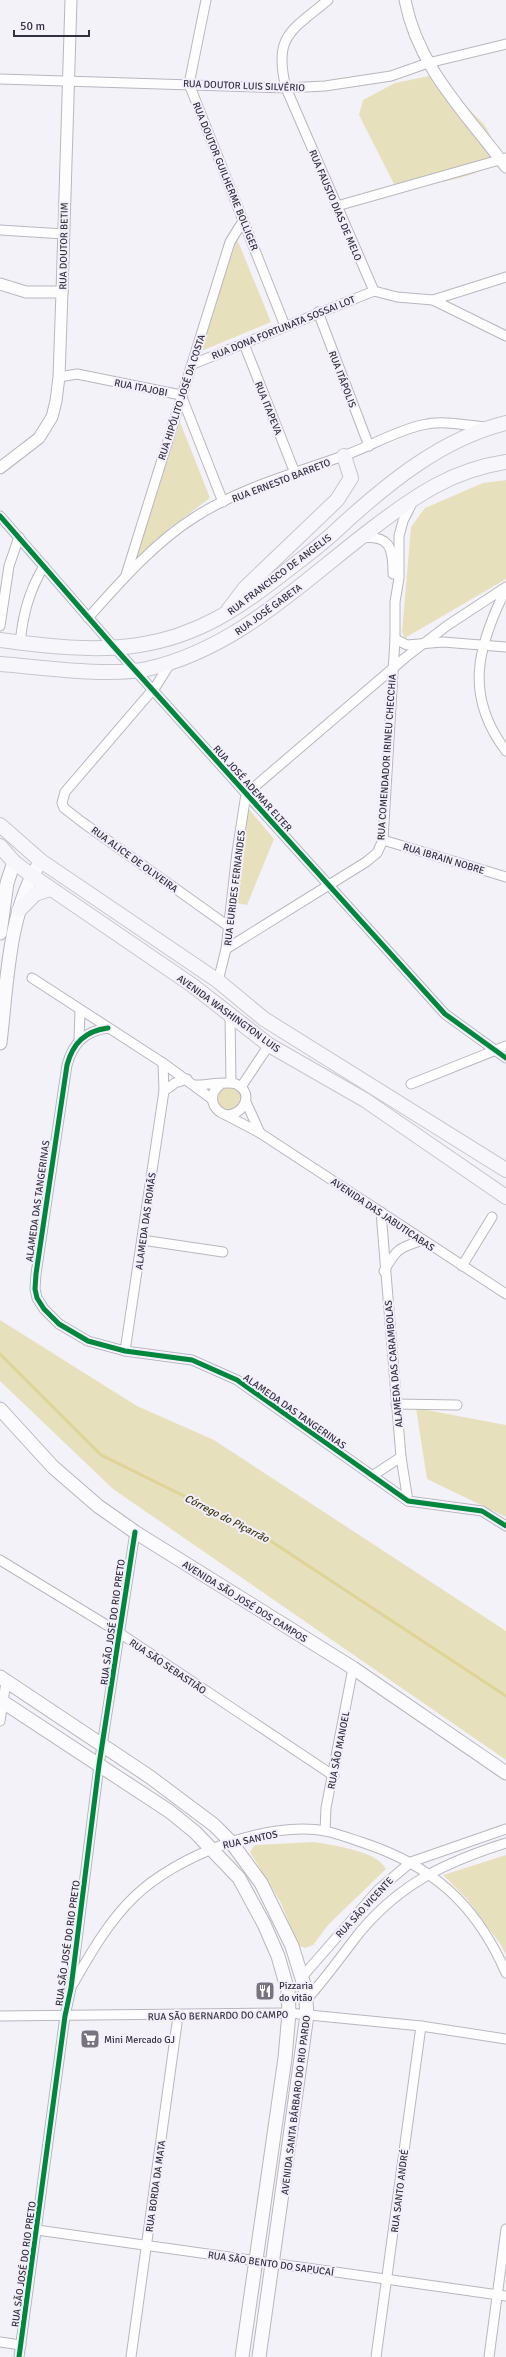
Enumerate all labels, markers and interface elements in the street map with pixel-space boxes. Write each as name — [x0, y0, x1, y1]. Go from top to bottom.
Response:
scale bar — [14, 12, 89, 38]
text: 50 m — [20, 19, 45, 34]
street label: RUA DOUTOR LUIS SILVÉRIO — [183, 77, 306, 94]
street label: RUA DOUTOR GUILHERME BOLLIGER — [190, 100, 260, 252]
street label: RUA FAUSTO DIAS DE MELO — [306, 148, 364, 263]
street label: RUA DOUTOR BETIM — [57, 202, 71, 290]
street label: RUA DONA FORTUNATA SOSSAI LOT — [210, 294, 357, 362]
street label: RUA HIPÓLITO JOSÉ DA COSTA — [155, 333, 208, 462]
street label: RUA ITÁPOLIS — [326, 349, 359, 410]
street label: RUA ITAJOBI — [113, 377, 169, 399]
street label: RUA ITAPEVA — [252, 380, 284, 437]
street label: RUA ERNESTO BARRETO — [230, 456, 333, 505]
street label: RUA FRANCISCO DE ANGELIS — [225, 532, 334, 618]
street label: RUA JOSÉ GABETA — [232, 581, 304, 638]
street label: RUA COMENDADOR IRINEU CHECCHIA — [375, 673, 399, 841]
street label: RUA JOSÉ ADEMAR ELTER — [210, 742, 295, 834]
street label: RUA ALICE DE OLIVEIRA — [89, 824, 180, 895]
street label: RUA EURIDES FERNANDES — [222, 829, 248, 946]
street label: RUA IBRAIN NOBRE — [401, 841, 486, 877]
street label: AVENIDA WASHINGTON LUIS — [175, 972, 283, 1056]
street label: ALAMEDA DAS TANGERINAS — [24, 1139, 53, 1263]
street label: ALAMEDA DAS ROMÃS — [133, 1171, 159, 1271]
street label: AVENIDA DAS JABUTICABAS — [328, 1176, 437, 1254]
street label: ALAMEDA DAS CARAMBOLAS — [382, 1299, 406, 1428]
street label: ALAMEDA DAS TANGERINAS — [241, 1372, 348, 1452]
water label: Córrego do Piçarrão — [182, 1492, 272, 1546]
street label: AVENIDA SÃO JOSÉ DOS CAMPOS — [180, 1557, 310, 1646]
street label: RUA SÃO JOSÉ DO RIO PRETO — [97, 1558, 128, 1686]
street label: RUA SÃO SEBASTIÃO — [127, 1637, 208, 1697]
street label: RUA SÃO MANOEL — [326, 1710, 352, 1790]
street label: RUA SANTOS — [222, 1828, 279, 1852]
street label: RUA SÃO VICENTE — [333, 1875, 396, 1941]
street label: RUA SÃO JOSÉ DO RIO PRETO — [52, 1879, 83, 2007]
restaurant icon: Pizzaria do vitão — [254, 1980, 276, 2002]
place label: Pizzaria do vitão — [279, 1980, 313, 2004]
street label: RUA SÃO BERNARDO DO CAMPO — [148, 2009, 289, 2023]
street label: AVENIDA SANTA BÁRBARO DO RIO PARDO — [278, 2014, 313, 2196]
supermarket icon: Mini Mercado GJ — [79, 2028, 101, 2050]
place label: Mini Mercado GJ — [104, 2034, 175, 2046]
street label: RUA BORDA DA MATA — [144, 2139, 168, 2233]
street label: RUA SANTO ANDRÉ — [388, 2148, 411, 2233]
street label: RUA SÃO JOSÉ DO RIO PRETO — [8, 2200, 39, 2328]
street label: RUA SÃO BENTO DO SAPUCAÍ — [207, 2248, 335, 2279]

